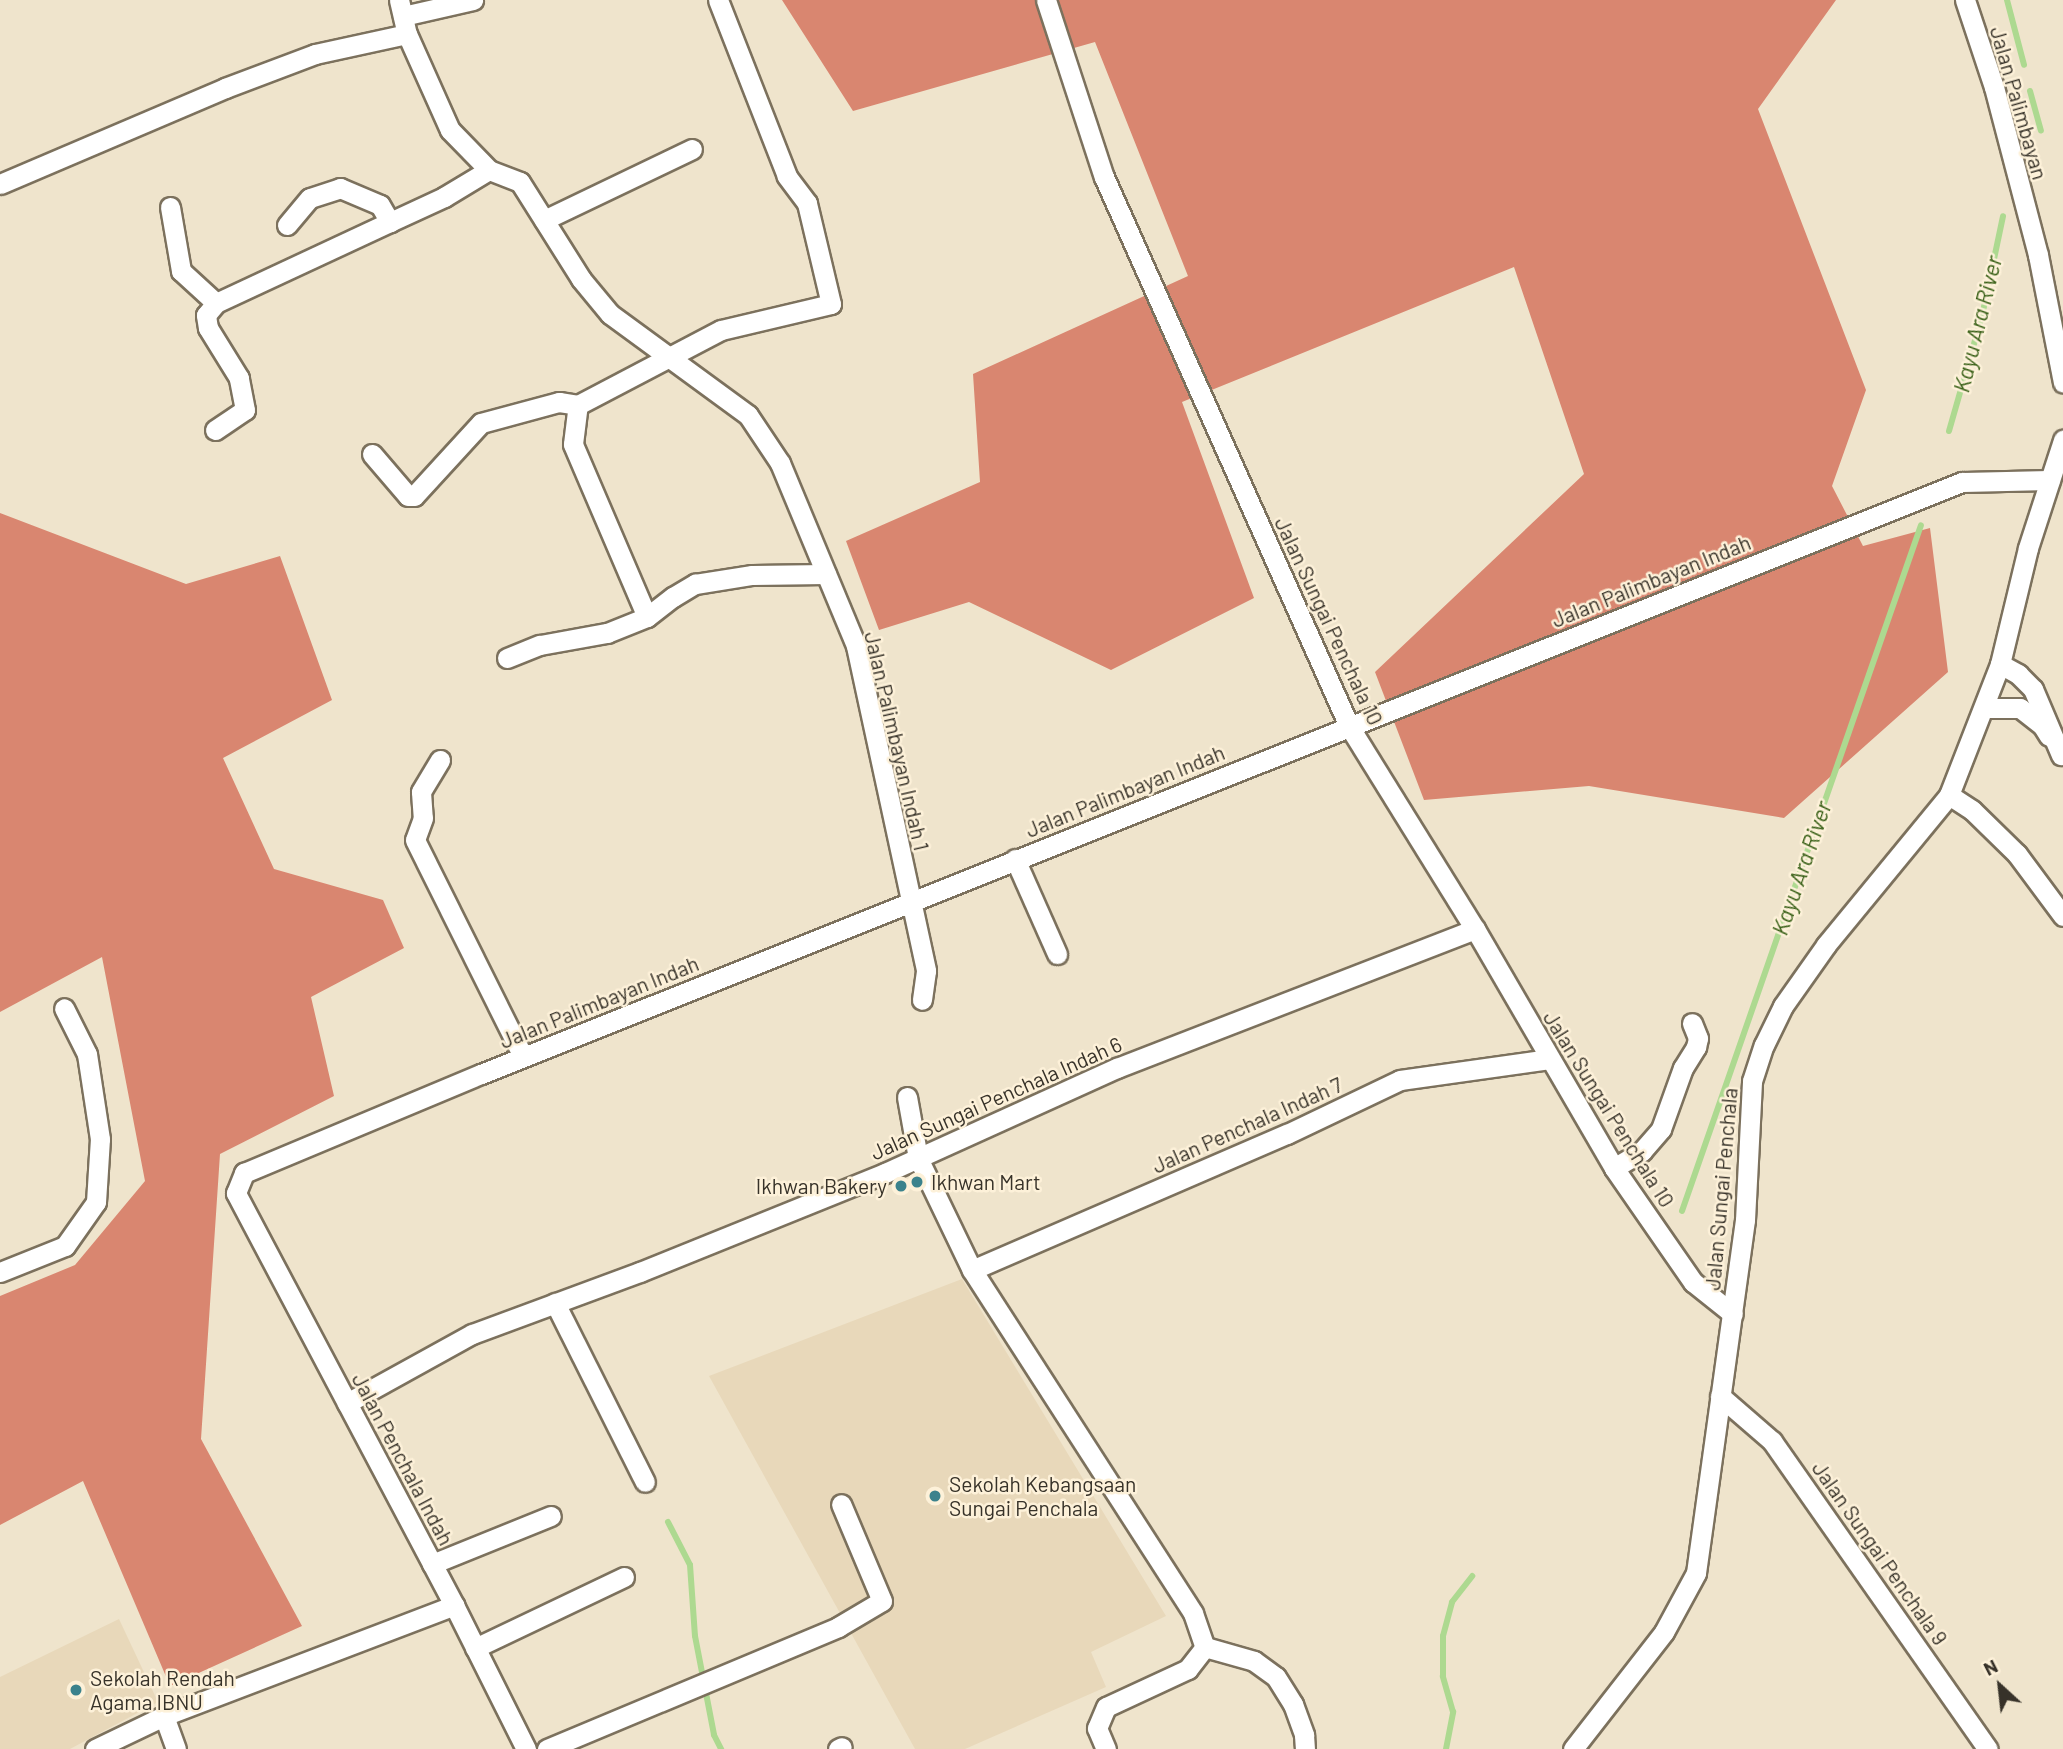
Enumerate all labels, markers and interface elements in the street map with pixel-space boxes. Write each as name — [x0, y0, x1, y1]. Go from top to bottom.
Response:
street label: Jalan Palimbayan — [1985, 24, 2053, 182]
water label: Kayu Ara River — [1947, 253, 2007, 395]
street label: Jalan Sungai Penchala 10 — [1270, 513, 1388, 729]
street label: Jalan Palimbayan Indah — [1548, 530, 1754, 632]
street label: Jalan Palimbayan Indah 1 — [860, 629, 934, 853]
street label: Jalan Palimbayan Indah — [1022, 740, 1228, 842]
water label: Kayu Ara River — [1765, 797, 1837, 939]
street label: Jalan Palimbayan Indah — [496, 951, 702, 1053]
street label: Jalan Sungai Penchala 10 — [1538, 1006, 1680, 1212]
street label: Jalan Sungai Penchala Indah 6 — [866, 1031, 1126, 1165]
street label: Jalan Penchala Indah 7 — [1148, 1072, 1346, 1178]
street label: Jalan Sungai Penchala — [1700, 1087, 1742, 1291]
place label: Ikhwan Mart — [931, 1169, 1041, 1195]
place label: Ikhwan Bakery — [756, 1173, 887, 1199]
marker: Ikhwan Mart — [909, 1174, 925, 1190]
marker: Ikhwan Bakery — [893, 1178, 909, 1194]
street label: Jalan Penchala Indah — [347, 1369, 459, 1549]
street label: Jalan Sungai Penchala 9 — [1807, 1456, 1953, 1650]
place label: Sekolah Kebangsaan Sungai Penchala — [949, 1471, 1136, 1521]
marker: Sekolah Kebangsaan Sungai Penchala — [927, 1488, 943, 1504]
north arrow — [1965, 1651, 2035, 1721]
text: N — [1979, 1654, 2001, 1680]
place label: Sekolah Rendah Agama IBNU — [90, 1665, 235, 1715]
marker: Sekolah Rendah Agama IBNU — [68, 1682, 84, 1698]

